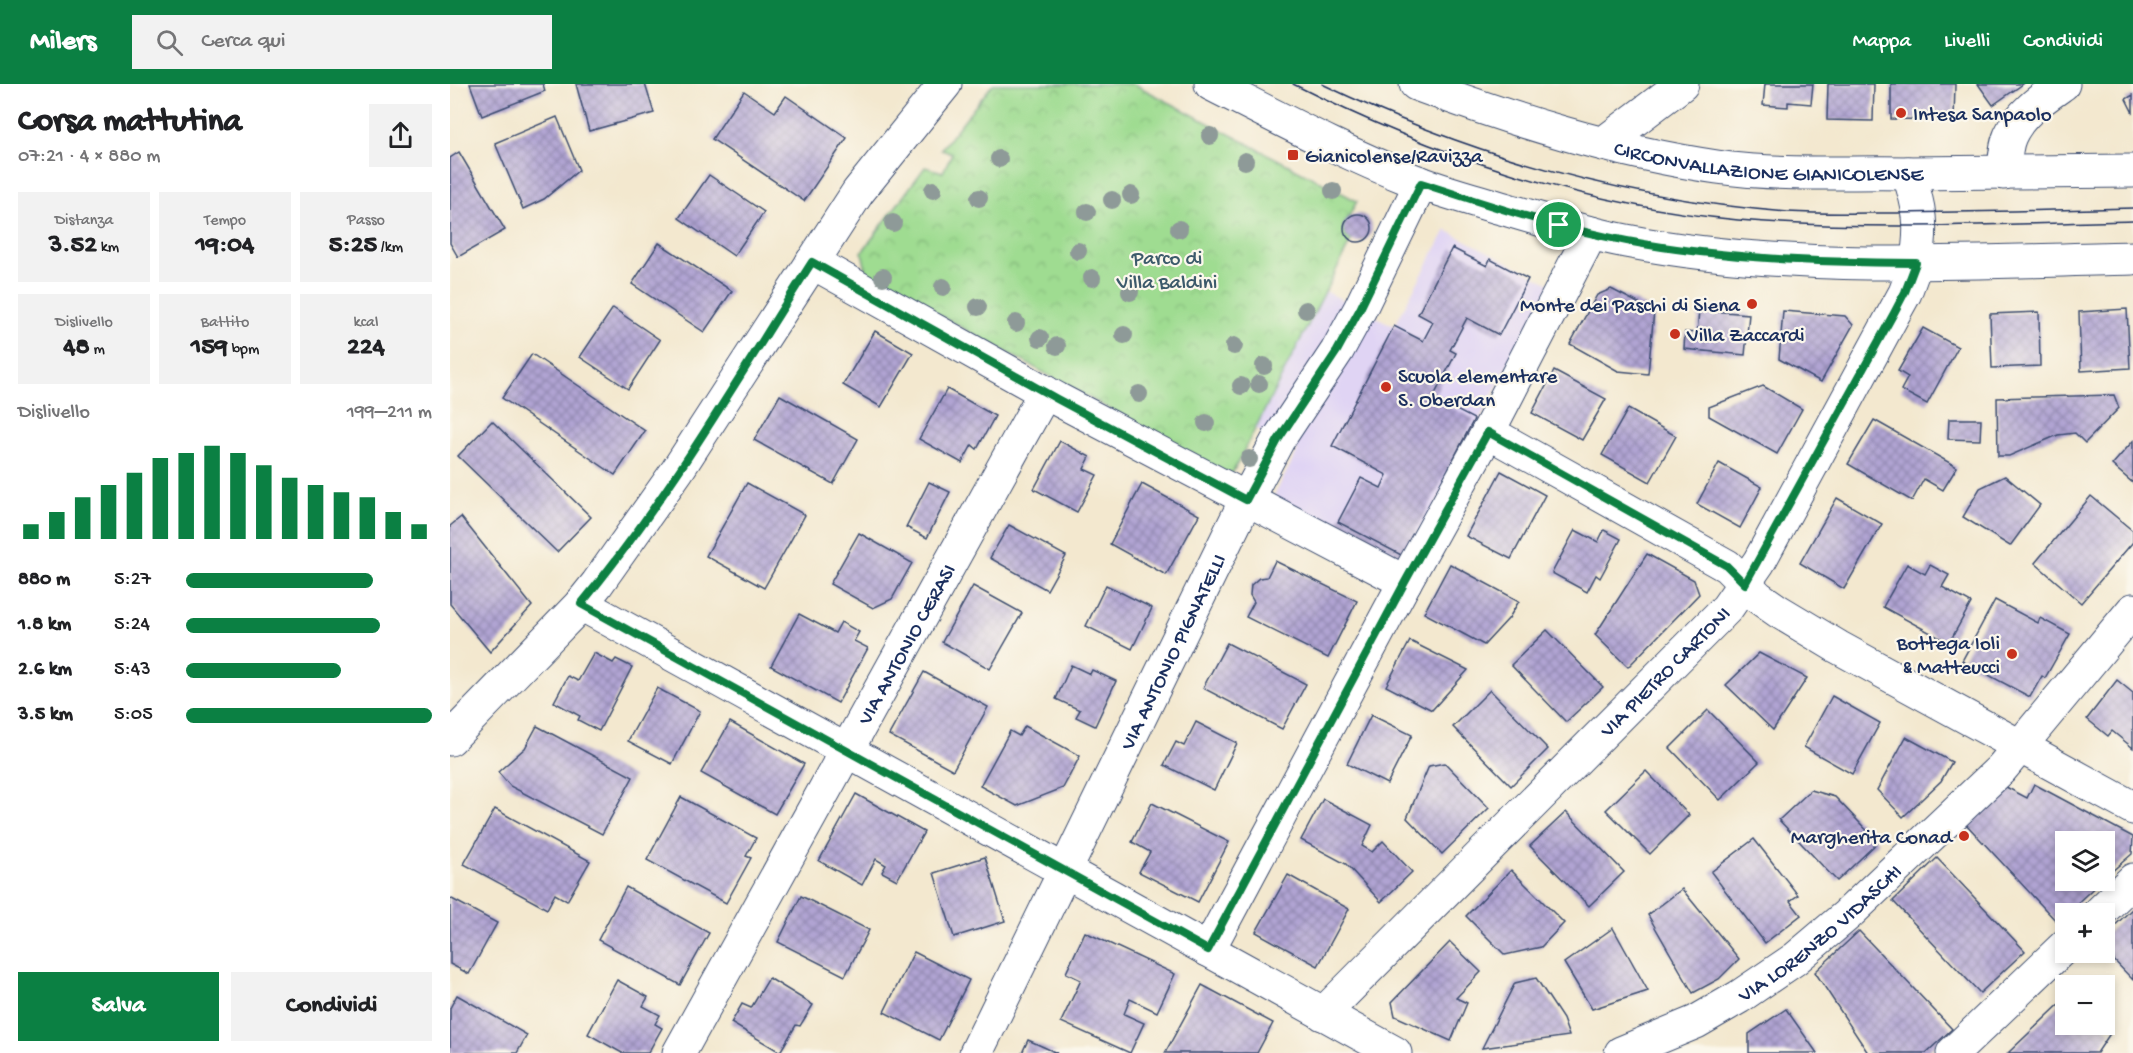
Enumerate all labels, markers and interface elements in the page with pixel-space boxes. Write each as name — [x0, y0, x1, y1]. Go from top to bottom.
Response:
search box — [132, 15, 552, 69]
text: Milers — [30, 26, 96, 59]
icon: search — [153, 26, 186, 59]
text: Cerca qui — [201, 29, 286, 55]
text: Mappa — [1852, 30, 1911, 55]
text: Livelli — [1944, 30, 1990, 55]
text: Condividi — [2023, 30, 2103, 55]
text: Corsa mattutina — [18, 104, 242, 142]
button: share — [369, 104, 432, 167]
place label: Intesa Sanpaolo — [1913, 104, 2052, 129]
marker: Intesa Sanpaolo — [1894, 106, 1908, 120]
street label: CIRCONVALLAZIONE GIANICOLENSE — [1611, 138, 1924, 189]
text: 07:21 · 4 × 880 m — [18, 146, 160, 169]
place label: Gianicolense/Ravizza — [1305, 146, 1484, 171]
marker: Gianicolense/Ravizza — [1286, 148, 1300, 162]
pin — [1533, 199, 1584, 250]
icon: arrive — [1542, 208, 1575, 241]
text: Distanza — [55, 212, 113, 231]
text: Tempo — [204, 212, 246, 231]
text: Passo — [347, 212, 385, 231]
text: 3.52 — [49, 231, 97, 262]
text: 19:04 — [196, 231, 254, 262]
text: 5:25 — [329, 231, 377, 262]
text: km — [97, 239, 119, 258]
text: /km — [377, 239, 403, 258]
park label: Parco di Villa Baldini — [1116, 248, 1217, 297]
place label: Monte dei Paschi di Siena — [1520, 295, 1741, 320]
marker: Monte dei Paschi di Siena — [1745, 297, 1759, 311]
text: Dislivello — [55, 314, 113, 333]
text: Battito — [201, 314, 249, 333]
text: kcal — [354, 314, 378, 333]
place label: Villa Zaccardi — [1686, 325, 1805, 350]
marker: Villa Zaccardi — [1668, 327, 1682, 341]
text: 48 — [63, 333, 90, 364]
text: 159 — [191, 333, 228, 364]
text: 224 — [347, 333, 385, 364]
text: m — [90, 341, 105, 360]
text: bpm — [228, 341, 259, 360]
place label: Scuola elementare S. Oberdan — [1398, 366, 1559, 415]
marker: Scuola elementare S. Oberdan — [1379, 380, 1393, 394]
text: Dislivello — [18, 402, 90, 425]
text: 199–211 m — [347, 402, 432, 425]
street label: VIA ANTONIO PIGNATELLI — [1116, 551, 1234, 756]
street label: VIA ANTONIO CERASI — [854, 560, 963, 731]
text: 880 m — [18, 569, 70, 592]
text: 5:27 — [114, 569, 151, 592]
street label: VIA PIETRO CARTONI — [1596, 603, 1737, 745]
text: 1.8 km — [18, 614, 71, 637]
text: 5:24 — [114, 614, 150, 637]
place label: Bottega Ioli & Matteucci — [1896, 633, 2000, 682]
marker: Bottega Ioli & Matteucci — [2005, 647, 2019, 661]
text: 2.6 km — [18, 659, 72, 682]
text: 5:43 — [114, 659, 151, 682]
text: 3.5 km — [18, 704, 73, 727]
text: 5:05 — [114, 704, 153, 727]
place label: Margherita Conad — [1791, 827, 1954, 852]
marker: Margherita Conad — [1957, 829, 1971, 843]
map controls — [2055, 831, 2115, 1035]
button: layers — [2055, 831, 2115, 891]
street label: VIA LORENZO VIDASCHI — [1734, 861, 1909, 1010]
button: + — [2055, 903, 2115, 963]
button: Salva — [18, 972, 219, 1041]
button: Condividi — [231, 972, 432, 1041]
button: − — [2055, 975, 2115, 1035]

